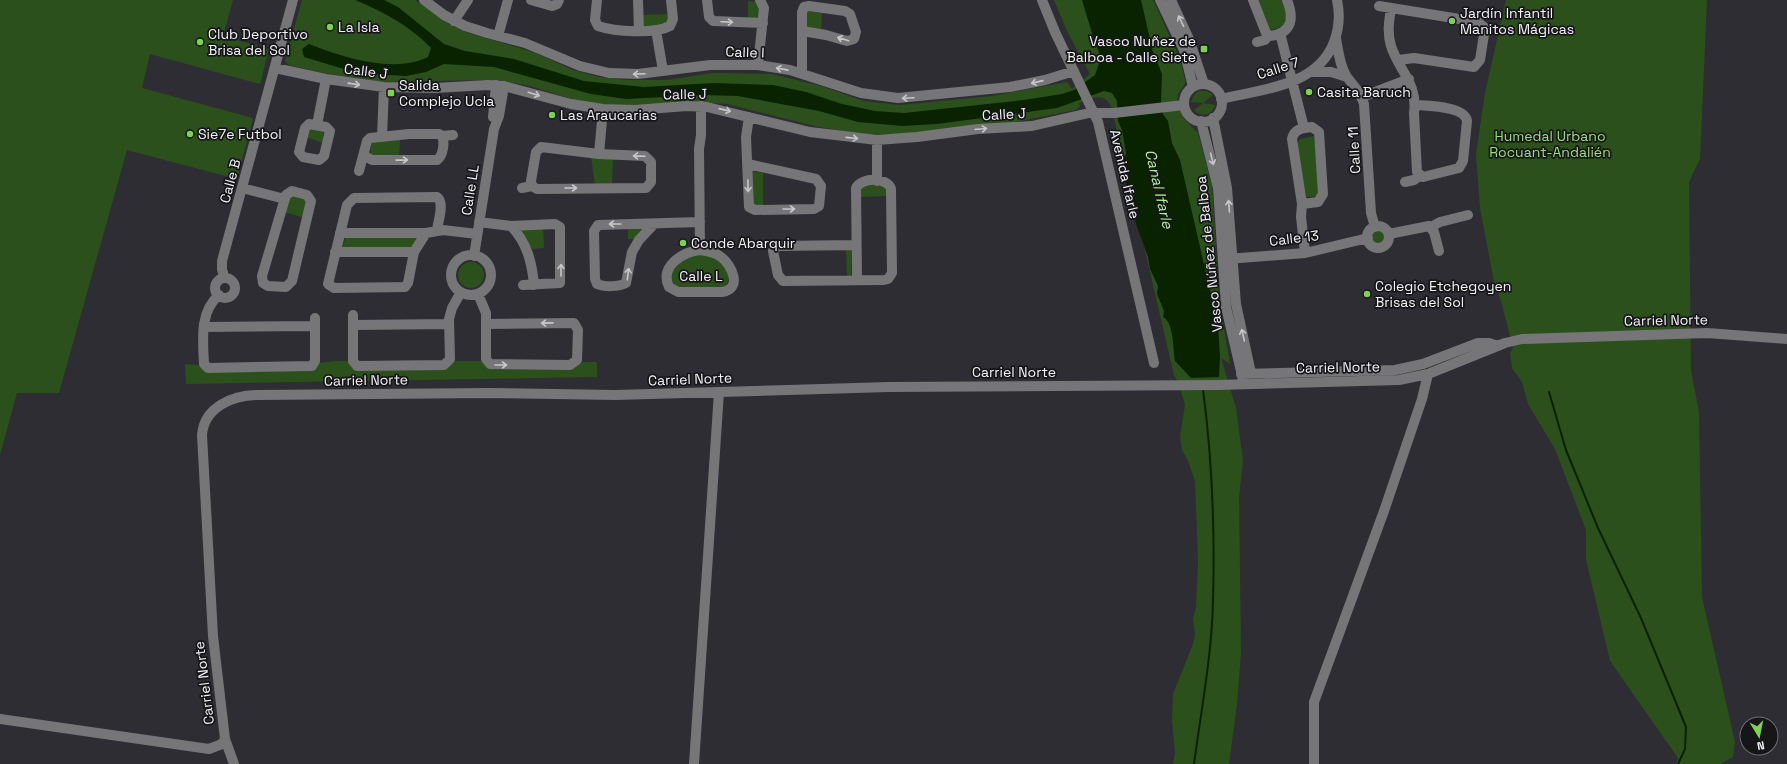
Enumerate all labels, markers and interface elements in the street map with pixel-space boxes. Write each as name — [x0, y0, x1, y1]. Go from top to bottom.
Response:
place label: Jardín Infantil Manitos Mágicas — [1460, 4, 1574, 38]
one-way arrow — [1177, 15, 1184, 27]
marker: Jardín Infantil Manitos Mágicas — [1447, 16, 1457, 26]
place label: La Isla — [338, 18, 380, 36]
one-way arrow — [720, 18, 733, 26]
marker: La Isla — [325, 22, 335, 32]
place label: Club Deportivo Brisa del Sol — [208, 25, 308, 59]
place label: Vasco Nuñez de Balboa - Calle Siete — [1067, 32, 1196, 66]
one-way arrow — [837, 35, 850, 43]
marker: Club Deportivo Brisa del Sol — [195, 37, 205, 47]
street label: Calle I — [725, 42, 765, 62]
marker: Vasco Nuñez de Balboa - Calle Siete — [1199, 44, 1209, 54]
street label: Calle 7 — [1254, 53, 1302, 83]
street label: Calle J — [343, 59, 389, 83]
one-way arrow — [776, 64, 789, 72]
one-way arrow — [633, 71, 646, 78]
place label: Salida Complejo Ucla — [399, 76, 494, 110]
one-way arrow — [1030, 78, 1043, 86]
one-way arrow — [347, 80, 360, 88]
place label: Casita Baruch — [1317, 83, 1411, 101]
street label: Calle J — [663, 85, 707, 103]
marker: Casita Baruch — [1304, 87, 1314, 97]
marker: Salida Complejo Ucla — [386, 88, 396, 98]
one-way arrow — [528, 90, 540, 98]
one-way arrow — [902, 94, 915, 101]
street label: Calle J — [982, 104, 1026, 124]
place label: Las Araucarias — [560, 106, 657, 124]
one-way arrow — [718, 107, 731, 115]
marker: Las Araucarias — [547, 110, 557, 120]
place label: Sie7e Futbol — [198, 125, 282, 143]
one-way arrow — [974, 126, 987, 133]
street label: Calle 11 — [1344, 126, 1364, 174]
street label: Avenida Ifarle — [1106, 127, 1144, 221]
park label: Humedal Urbano Rocuant-Andalién — [1489, 127, 1611, 161]
marker: Sie7e Futbol — [185, 129, 195, 139]
one-way arrow — [845, 134, 858, 142]
water label: Canal Ifarle — [1141, 147, 1178, 231]
one-way arrow — [633, 152, 646, 160]
one-way arrow — [1208, 152, 1216, 165]
one-way arrow — [395, 156, 408, 164]
street label: Calle B — [215, 157, 245, 205]
street label: Calle LL — [457, 163, 483, 217]
street label: Vasco Núñez de Balboa — [1192, 175, 1226, 333]
one-way arrow — [744, 179, 752, 192]
one-way arrow — [564, 185, 577, 192]
one-way arrow — [1225, 200, 1232, 213]
one-way arrow — [782, 206, 795, 213]
one-way arrow — [609, 220, 622, 228]
street label: Calle 13 — [1268, 226, 1320, 250]
place label: Conde Abarquir — [691, 234, 795, 252]
marker: Conde Abarquir — [678, 238, 688, 248]
one-way arrow — [557, 264, 565, 277]
street label: Calle L — [679, 267, 723, 285]
one-way arrow — [624, 268, 632, 281]
place label: Colegio Etchegoyen Brisas del Sol — [1375, 277, 1511, 311]
marker: Colegio Etchegoyen Brisas del Sol — [1362, 289, 1372, 299]
street label: Carriel Norte — [1624, 310, 1708, 330]
one-way arrow — [541, 319, 554, 327]
one-way arrow — [1238, 329, 1246, 342]
street label: Carriel Norte — [1296, 357, 1380, 377]
one-way arrow — [494, 361, 507, 369]
street label: Carriel Norte — [972, 363, 1056, 381]
street label: Carriel Norte — [648, 369, 732, 389]
street label: Carriel Norte — [324, 370, 408, 390]
street label: Carriel Norte — [190, 640, 218, 726]
north arrow — [1739, 716, 1779, 756]
text: N — [1756, 738, 1766, 753]

